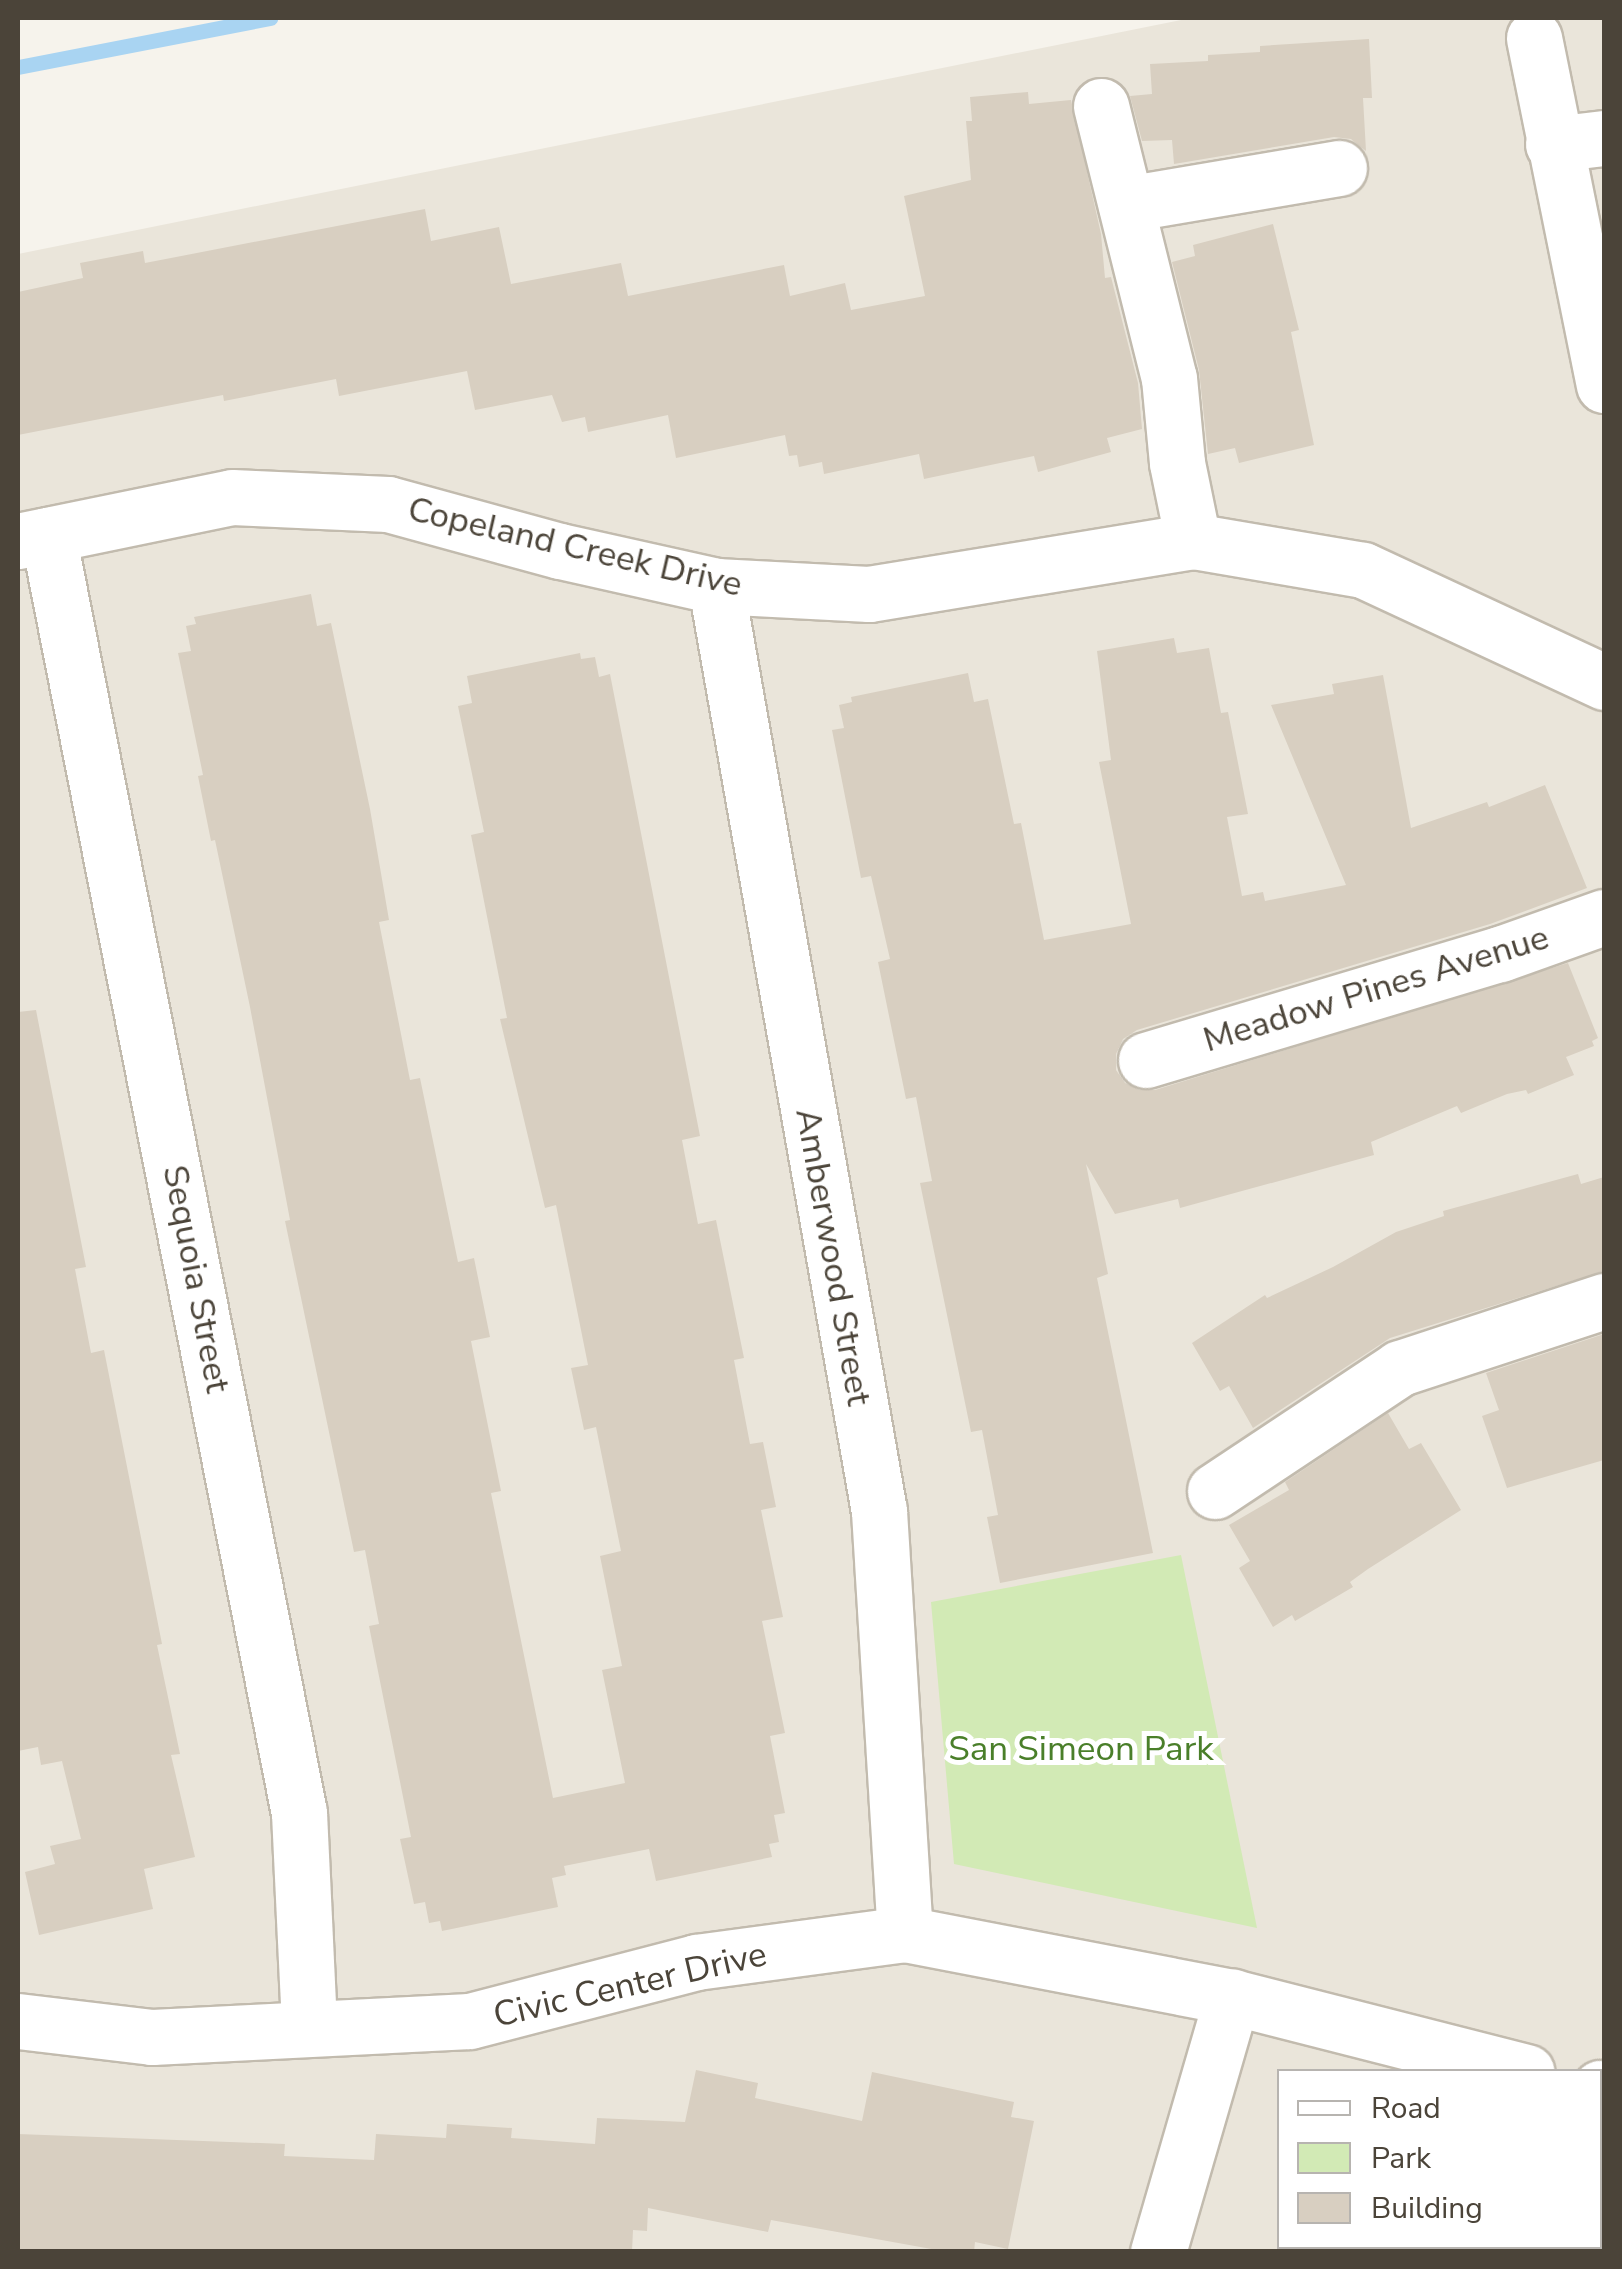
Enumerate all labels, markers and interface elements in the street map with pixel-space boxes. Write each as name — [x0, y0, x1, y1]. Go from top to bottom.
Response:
street label: Copeland Creek Drive — [404, 488, 746, 606]
street label: Meadow Pines Avenue — [1198, 916, 1554, 1062]
street label: Amberwood Street — [786, 1105, 880, 1409]
street label: Sequoia Street — [153, 1162, 239, 1396]
park label: San Simeon Park — [948, 1728, 1214, 1770]
street label: Civic Center Drive — [489, 1933, 771, 2037]
legend — [1277, 2069, 1602, 2249]
text: Road — [1371, 2088, 1441, 2129]
text: Park — [1371, 2138, 1431, 2179]
text: Building — [1371, 2188, 1483, 2229]

